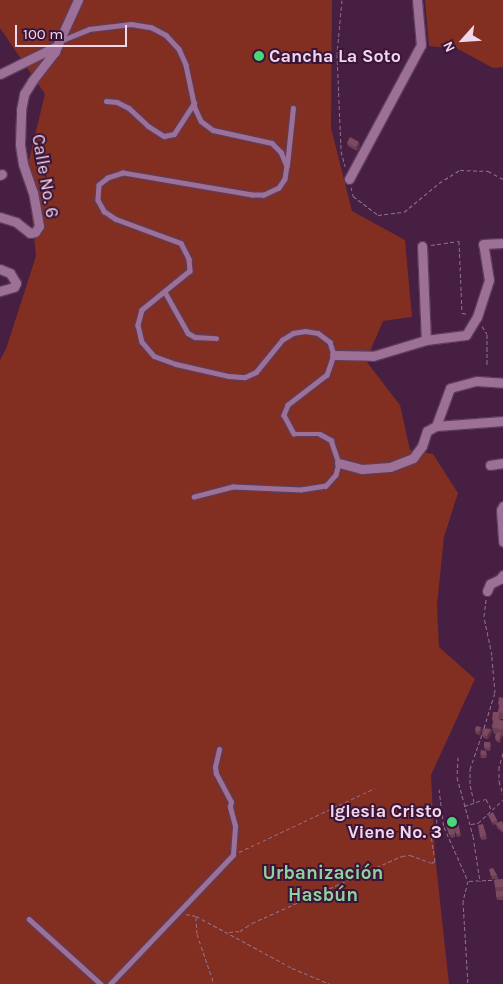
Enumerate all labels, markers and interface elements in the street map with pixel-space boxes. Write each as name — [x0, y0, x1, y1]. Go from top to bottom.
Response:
scale bar — [18, 15, 130, 47]
north arrow — [438, 15, 488, 65]
text: 100 m — [23, 25, 63, 43]
text: N — [439, 39, 459, 55]
place label: Cancha La Soto — [269, 45, 401, 67]
marker: Cancha La Soto — [253, 50, 265, 62]
street label: Calle No. 6 — [27, 133, 63, 219]
place label: Iglesia Cristo Viene No. 3 — [329, 801, 442, 844]
marker: Iglesia Cristo Viene No. 3 — [446, 816, 458, 828]
district label: Urbanización Hasbún — [263, 863, 383, 907]

